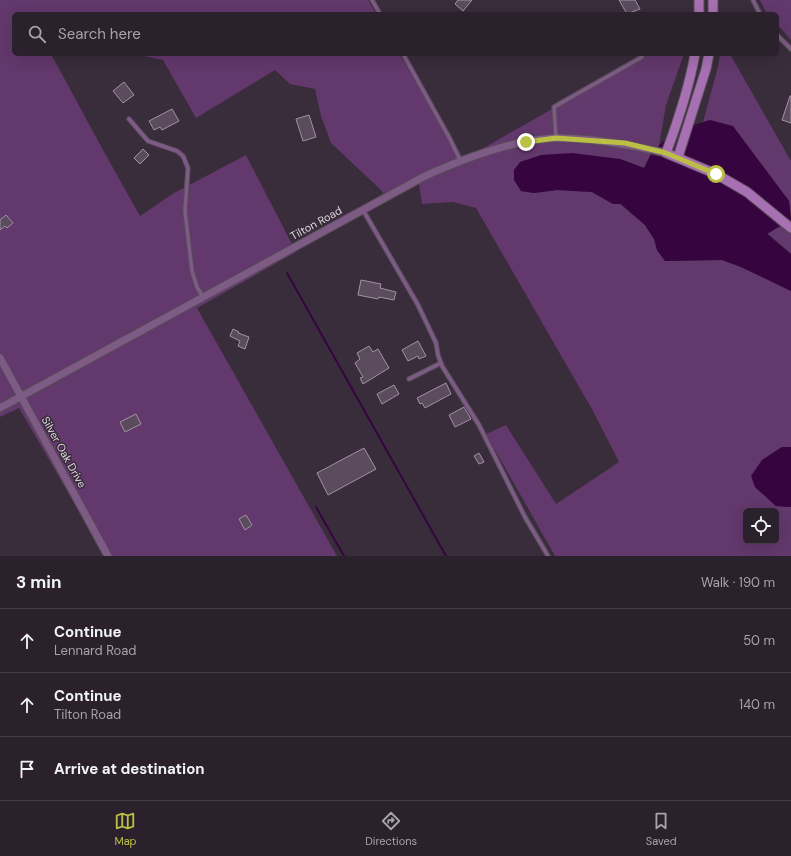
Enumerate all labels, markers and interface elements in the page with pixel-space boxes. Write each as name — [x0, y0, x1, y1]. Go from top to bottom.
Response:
search box — [12, 12, 779, 56]
icon: search — [26, 23, 48, 45]
text: Search here — [58, 24, 141, 44]
route end — [517, 133, 535, 151]
route start — [707, 165, 725, 183]
street label: Tilton Road — [288, 203, 344, 243]
street label: Silver Oak Drive — [39, 414, 89, 490]
map controls — [743, 508, 779, 544]
button: locate — [743, 508, 779, 544]
text: 3 min — [16, 571, 61, 593]
text: Walk · 190 m — [701, 574, 775, 591]
text: Continue — [54, 622, 122, 642]
icon: ahead — [16, 630, 38, 652]
text: 50 m — [743, 632, 775, 649]
text: Lennard Road — [54, 642, 136, 659]
text: Continue — [54, 686, 122, 706]
icon: ahead — [16, 694, 38, 716]
text: 140 m — [739, 696, 775, 713]
text: Tilton Road — [54, 706, 121, 723]
icon: arrive — [16, 758, 38, 780]
text: Arrive at destination — [54, 759, 205, 779]
tab: Map — [114, 810, 137, 848]
tab: Directions — [365, 810, 417, 848]
tab: Saved — [646, 810, 677, 848]

